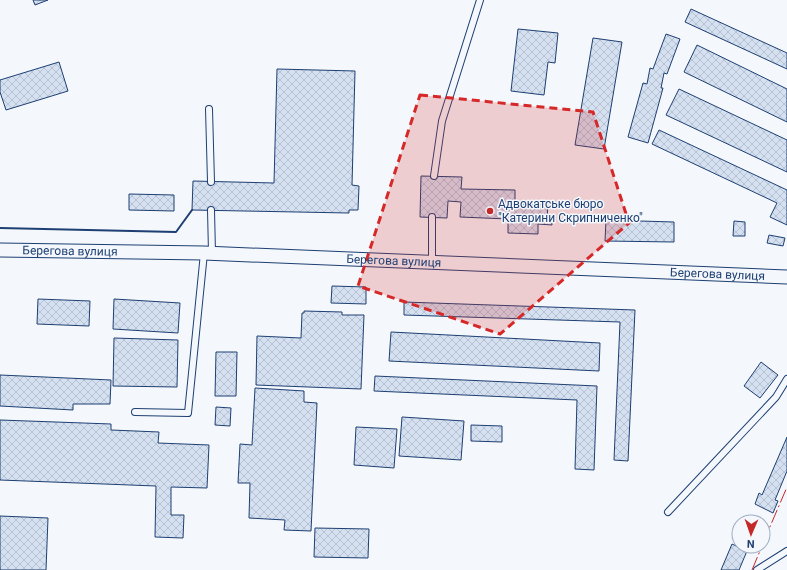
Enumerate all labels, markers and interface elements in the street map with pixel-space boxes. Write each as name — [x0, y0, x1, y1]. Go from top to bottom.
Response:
place label: Адвокатське бюро "Катерини Скрипниченко" — [498, 197, 643, 225]
marker: Адвокатське бюро "Катерини Скрипниченко" — [485, 206, 495, 216]
street label: Берегова вулиця — [22, 243, 118, 259]
street label: Берегова вулиця — [346, 252, 442, 270]
street label: Берегова вулиця — [670, 265, 765, 283]
north arrow — [731, 514, 771, 554]
text: N — [746, 537, 755, 550]

